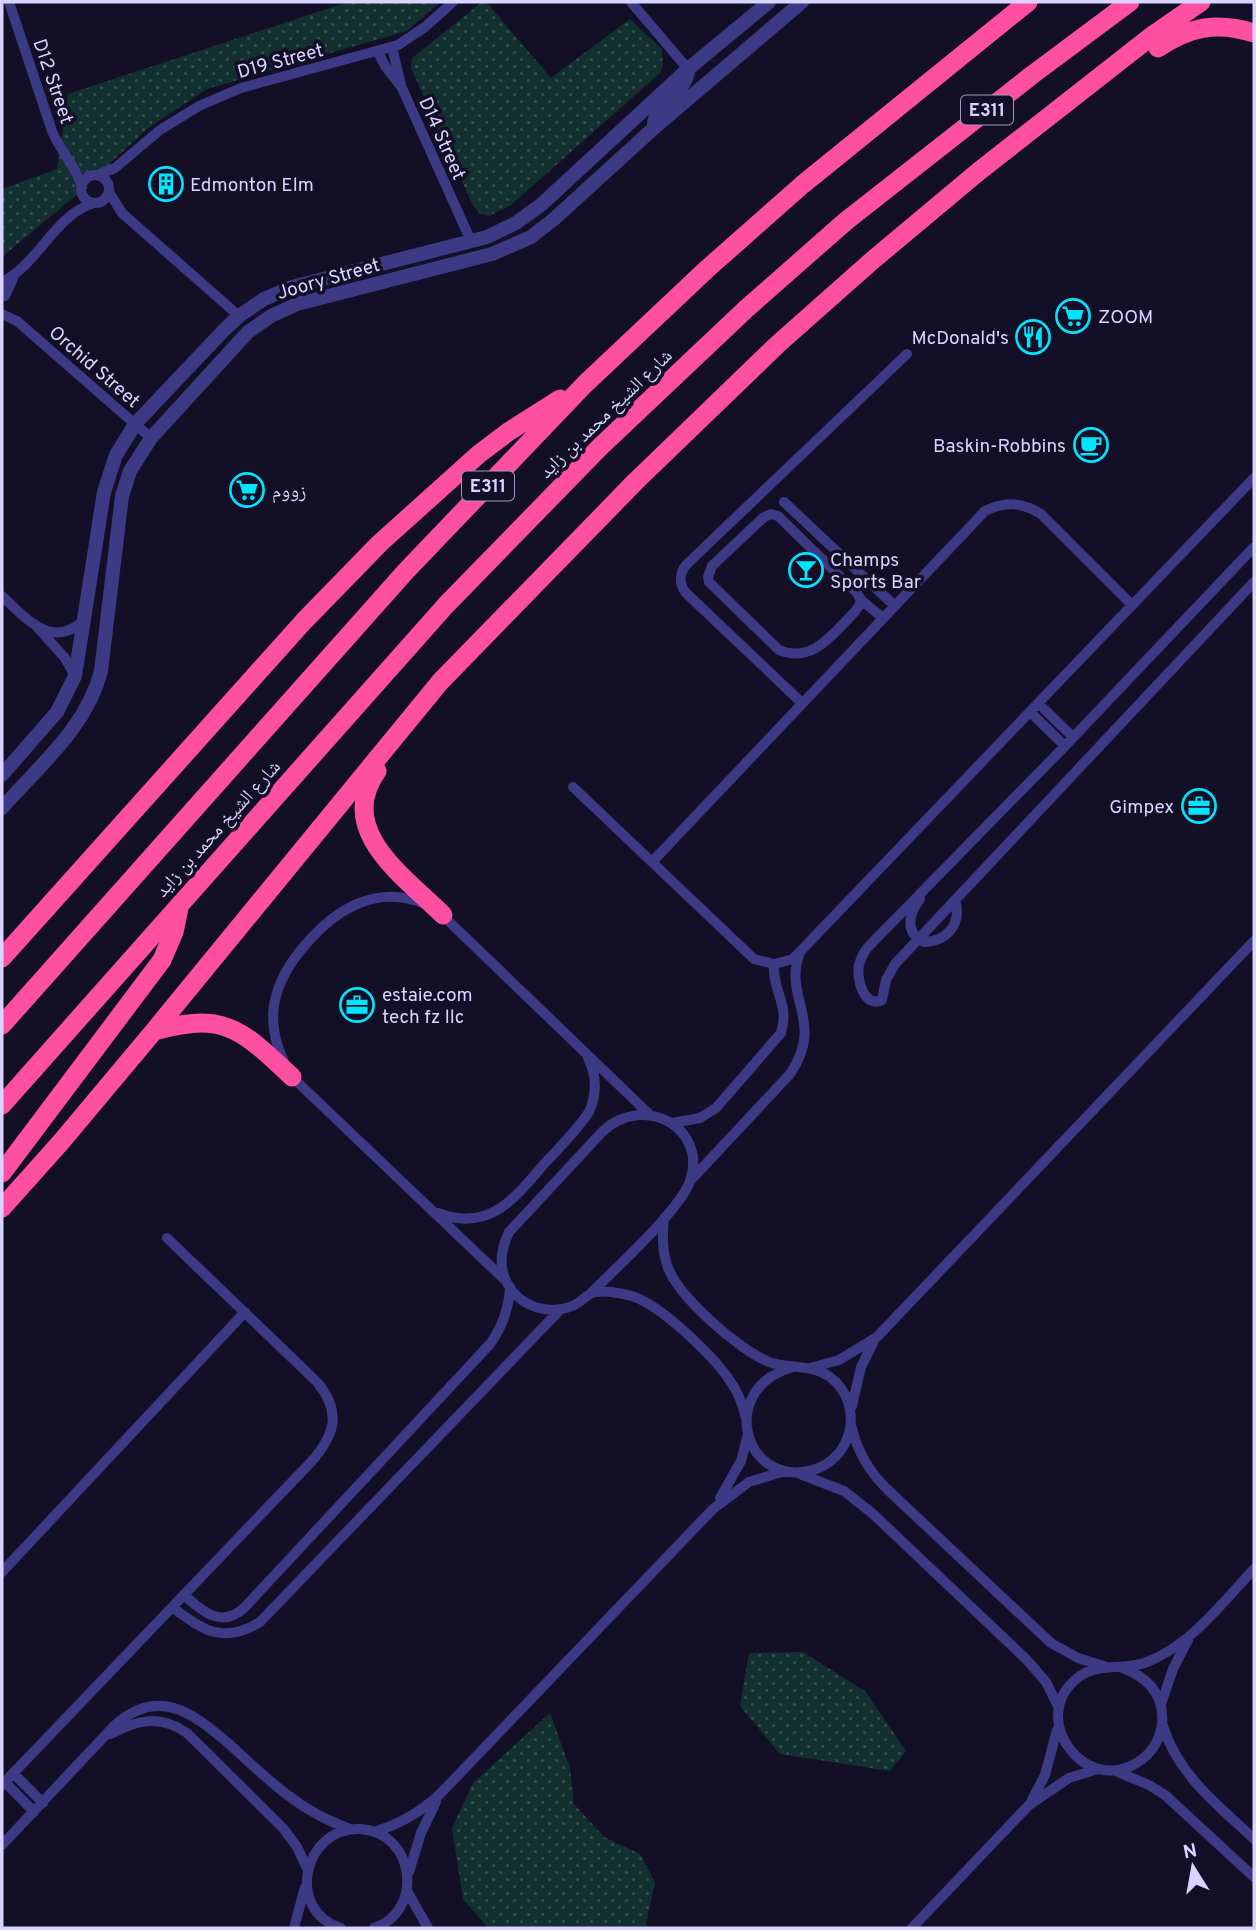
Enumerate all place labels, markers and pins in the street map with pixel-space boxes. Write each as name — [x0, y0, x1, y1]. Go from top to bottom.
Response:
building icon: Edmonton Elm — [147, 165, 185, 203]
place label: Edmonton Elm — [190, 174, 314, 198]
supermarket icon: ZOOM — [1054, 297, 1092, 335]
place label: ZOOM — [1098, 306, 1153, 330]
restaurant icon: McDonald's — [1014, 318, 1052, 356]
place label: McDonald's — [911, 327, 1009, 351]
cafe icon: Baskin-Robbins — [1072, 426, 1110, 464]
place label: Baskin-Robbins — [933, 435, 1066, 459]
supermarket icon: زووم — [228, 471, 266, 509]
place label: زووم — [272, 480, 306, 504]
place label: Champs Sports Bar — [830, 549, 922, 595]
bar icon: Champs Sports Bar — [787, 551, 825, 589]
office icon: Gimpex — [1180, 787, 1218, 825]
place label: Gimpex — [1109, 796, 1174, 820]
place label: estaie.com tech fz llc — [382, 984, 473, 1030]
office icon: estaie.com tech fz llc — [338, 986, 376, 1024]

